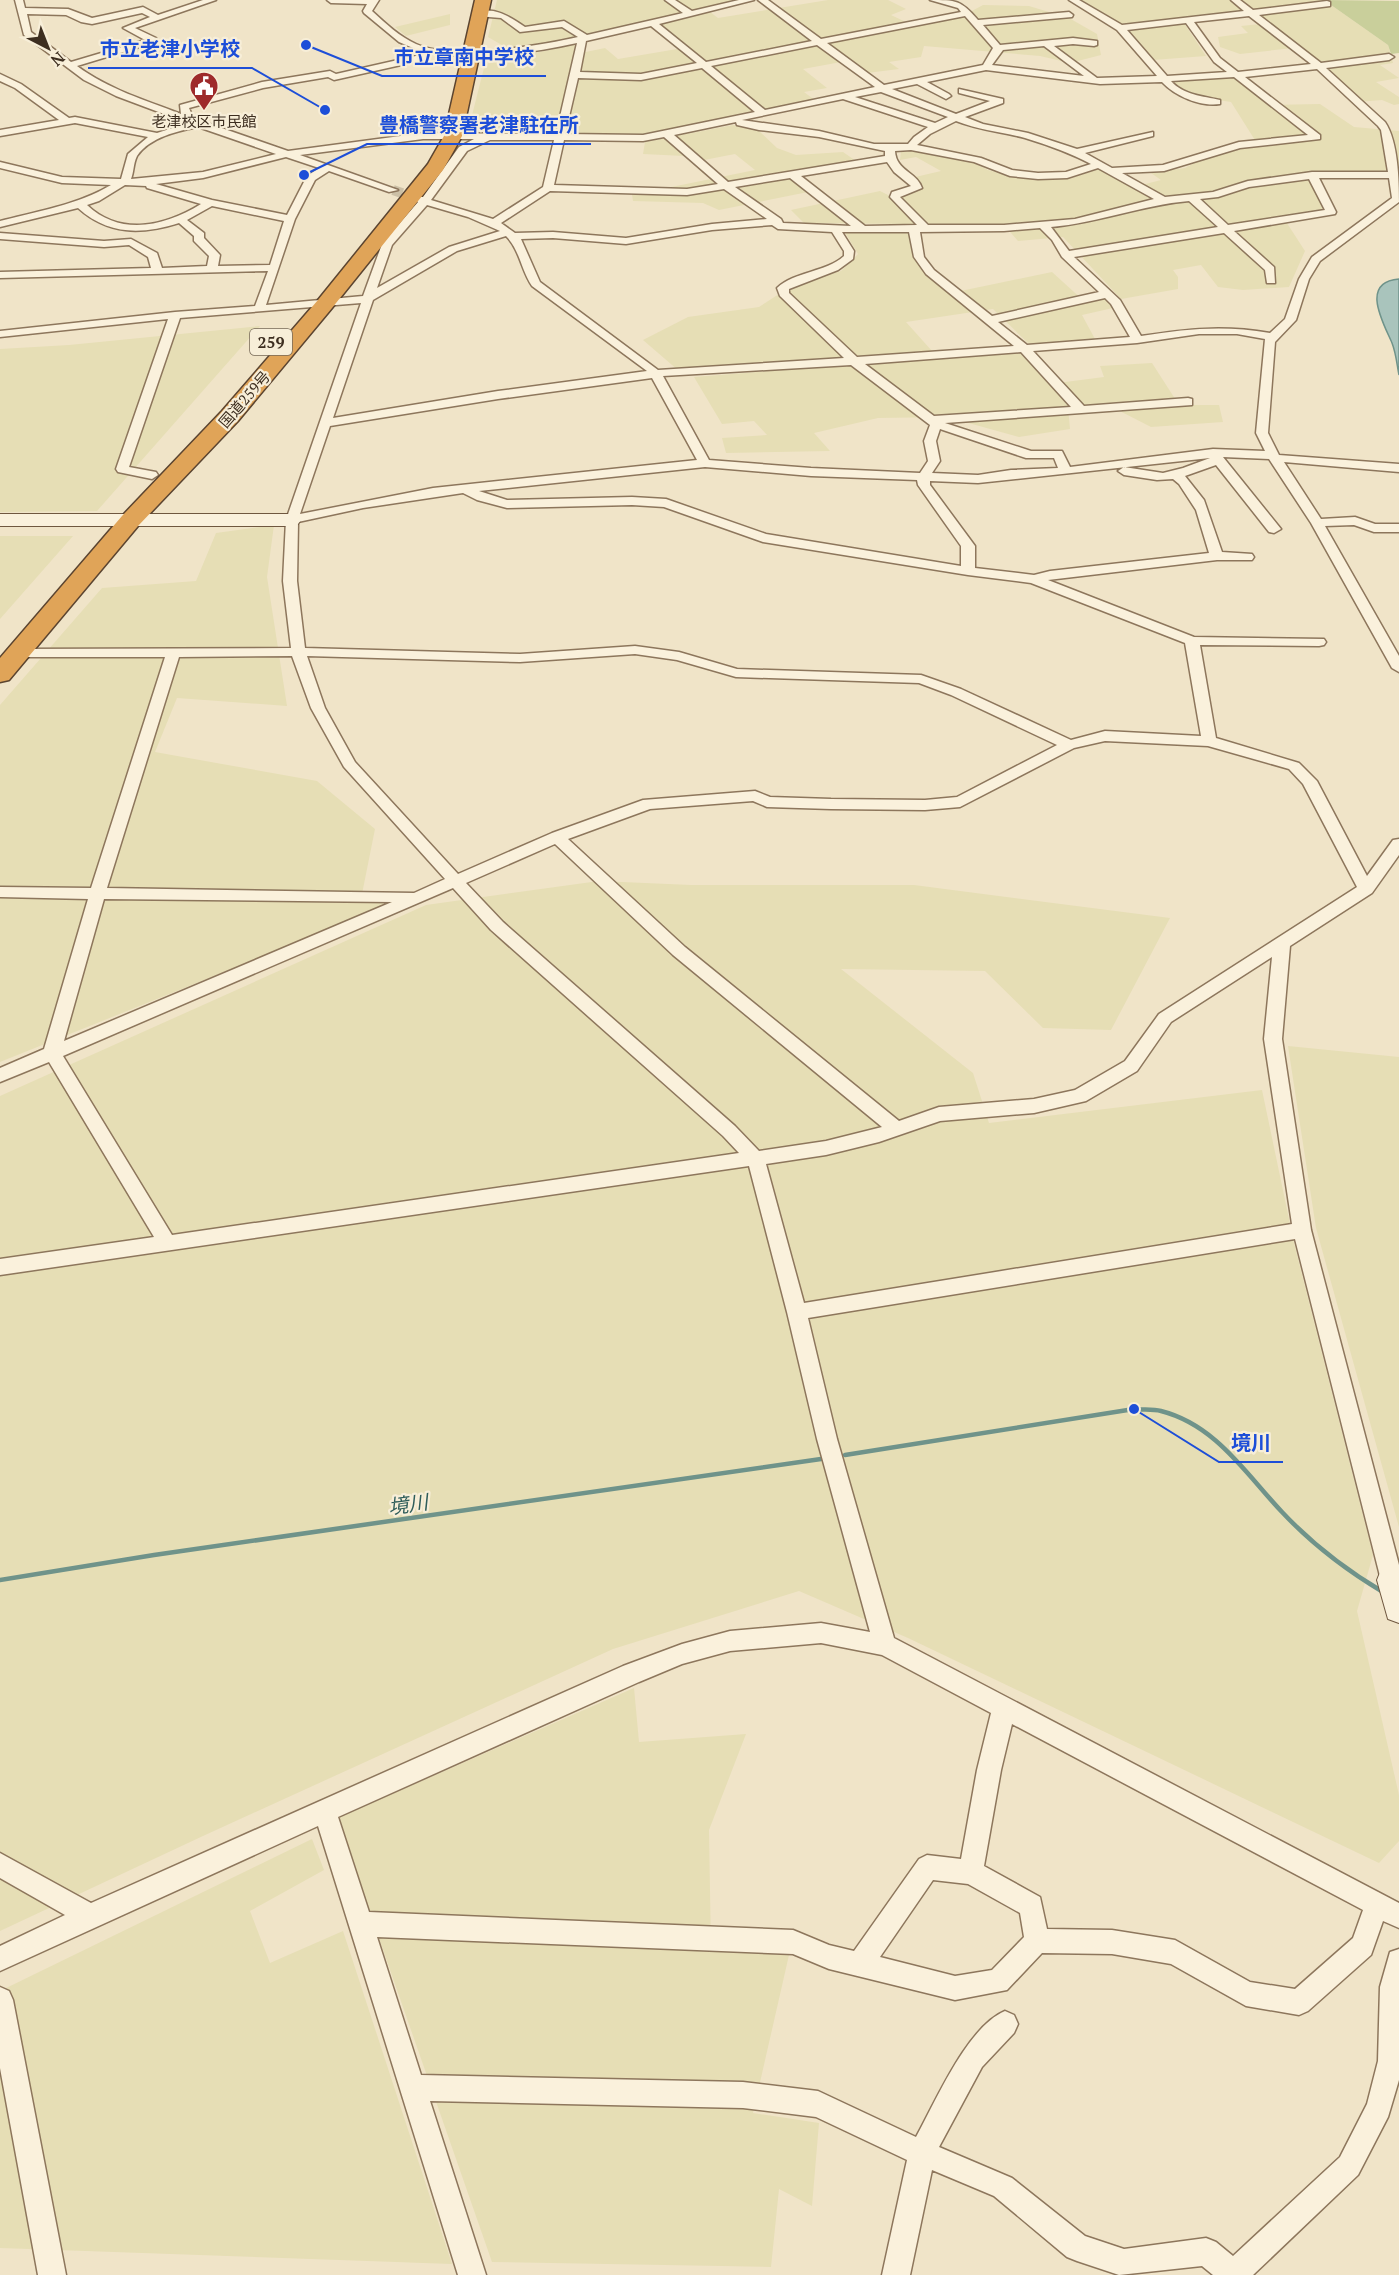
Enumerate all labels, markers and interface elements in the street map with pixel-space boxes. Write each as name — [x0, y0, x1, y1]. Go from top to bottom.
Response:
north arrow — [18, 18, 78, 78]
callout: 市立老津小学校 — [88, 30, 252, 68]
text: 市立老津小学校 — [100, 35, 240, 62]
callout: 市立章南中学校 — [382, 38, 546, 76]
text: 市立章南中学校 — [394, 43, 534, 70]
text: N — [46, 47, 70, 71]
public building icon: 老津校区市民館 — [188, 70, 220, 112]
callout: 豊橋警察署老津駐在所 — [367, 106, 591, 144]
place label: 老津校区市民館 — [151, 111, 257, 131]
text: 豊橋警察署老津駐在所 — [379, 111, 579, 138]
road number: 259 — [250, 329, 292, 355]
street label: 国道259号 — [214, 366, 274, 432]
callout: 境川 — [1219, 1424, 1283, 1462]
text: 境川 — [1231, 1429, 1271, 1456]
water label: 境川 — [386, 1488, 432, 1520]

